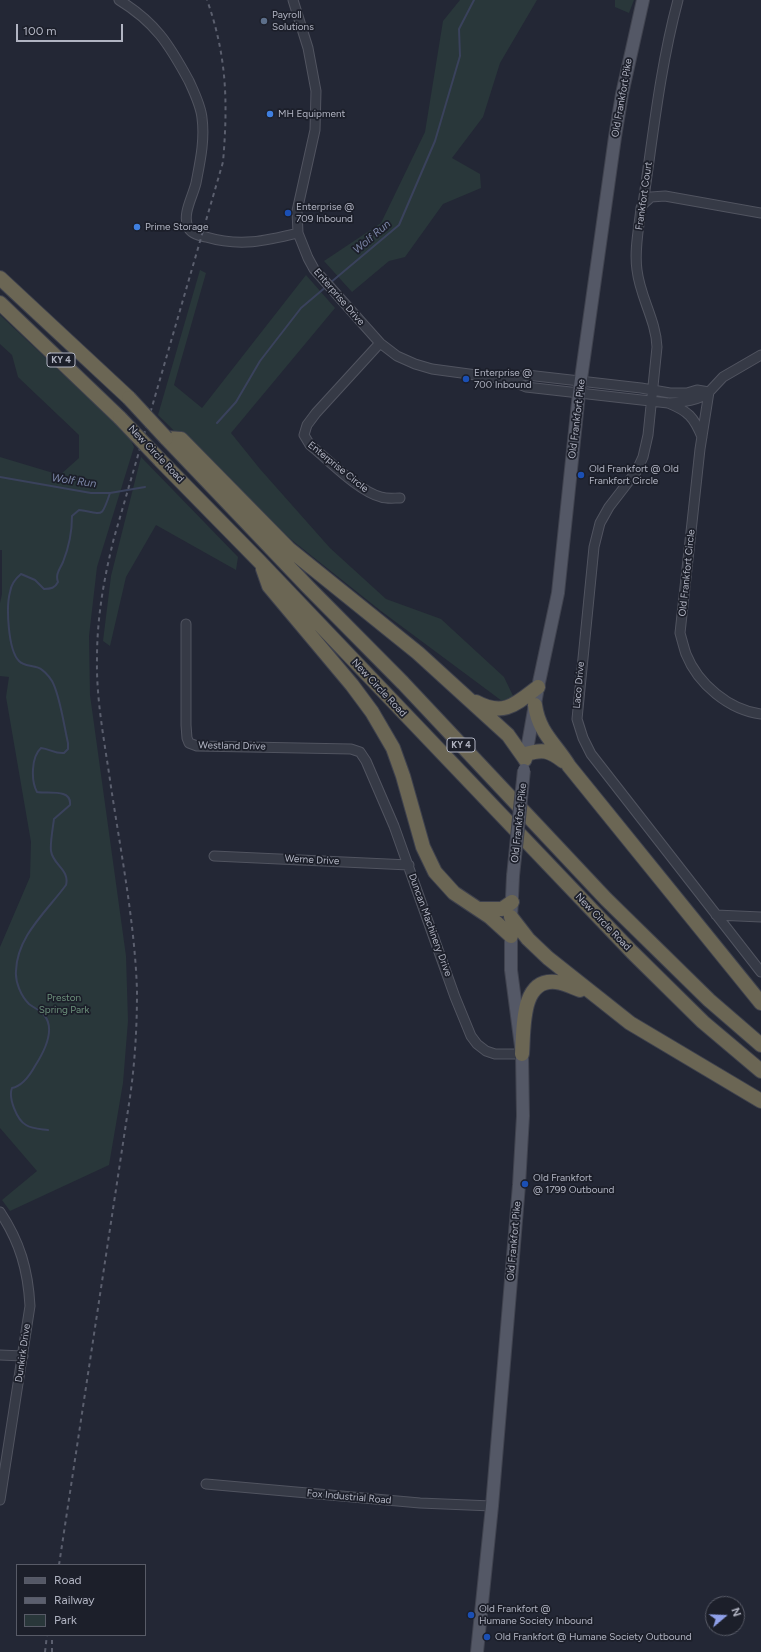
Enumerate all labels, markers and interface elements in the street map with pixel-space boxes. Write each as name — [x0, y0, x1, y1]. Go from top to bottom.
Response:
place label: Payroll Solutions — [272, 9, 314, 32]
scale bar — [18, 16, 125, 42]
marker: Payroll Solutions — [259, 16, 269, 26]
text: 100 m — [23, 24, 57, 38]
street label: Old Frankfort Pike — [609, 58, 635, 138]
place label: MH Equipment — [278, 108, 345, 120]
marker: MH Equipment — [265, 109, 275, 119]
street label: Frankfort Court — [633, 161, 655, 231]
place label: Enterprise @ 709 Inbound — [296, 201, 354, 224]
marker: Enterprise @ 709 Inbound — [283, 208, 293, 218]
water label: Wolf Run — [351, 218, 393, 256]
place label: Prime Storage — [145, 221, 208, 233]
marker: Prime Storage — [132, 222, 142, 232]
street label: Enterprise Drive — [311, 266, 367, 328]
road number: KY 4 — [47, 353, 75, 367]
place label: Enterprise @ 700 Inbound — [474, 367, 532, 390]
marker: Enterprise @ 700 Inbound — [461, 374, 471, 384]
street label: Old Frankfort Pike — [566, 379, 588, 459]
street label: New Circle Road — [126, 423, 186, 485]
street label: Enterprise Circle — [305, 439, 371, 495]
place label: Old Frankfort @ Old Frankfort Circle — [589, 463, 679, 486]
marker: Old Frankfort @ Old Frankfort Circle — [576, 470, 586, 480]
water label: Wolf Run — [51, 471, 97, 491]
street label: Old Frankfort Circle — [676, 529, 698, 617]
street label: New Circle Road — [349, 657, 409, 719]
street label: Laco Drive — [571, 661, 587, 709]
road number: KY 4 — [447, 738, 475, 752]
street label: Westland Drive — [198, 739, 266, 753]
street label: Old Frankfort Pike — [509, 783, 529, 863]
street label: Werne Drive — [284, 853, 340, 867]
street label: Duncan Machinery Drive — [406, 872, 454, 978]
street label: New Circle Road — [573, 891, 633, 953]
park label: Preston Spring Park — [39, 992, 89, 1016]
place label: Old Frankfort @ 1799 Outbound — [533, 1172, 614, 1196]
marker: Old Frankfort @ 1799 Outbound — [520, 1179, 530, 1189]
street label: Old Frankfort Pike — [505, 1201, 523, 1281]
street label: Dunkirk Drive — [13, 1323, 33, 1383]
street label: Fox Industrial Road — [306, 1487, 392, 1507]
legend — [16, 1564, 146, 1636]
text: Road — [54, 1573, 82, 1587]
text: Railway — [54, 1593, 95, 1607]
north arrow — [705, 1596, 745, 1636]
place label: Old Frankfort @ Humane Society Inbound — [479, 1603, 593, 1626]
text: N — [728, 1606, 743, 1618]
marker: Old Frankfort @ Humane Society Inbound — [466, 1610, 476, 1620]
text: Park — [54, 1613, 77, 1627]
place label: Old Frankfort @ Humane Society Outbound — [495, 1631, 692, 1643]
marker: Old Frankfort @ Humane Society Outbound — [482, 1632, 492, 1642]

